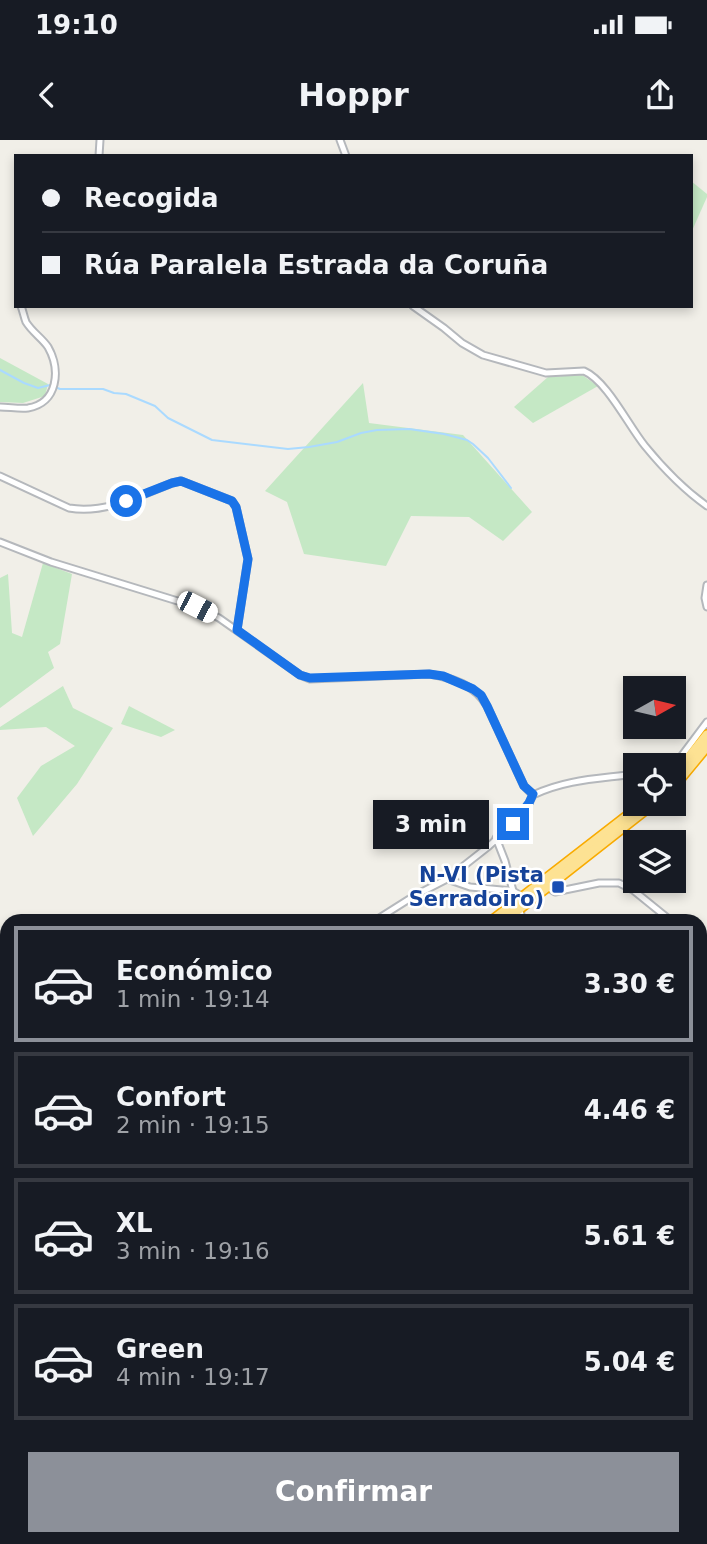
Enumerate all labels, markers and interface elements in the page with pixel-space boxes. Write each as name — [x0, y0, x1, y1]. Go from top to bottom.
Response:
text: 19:10 — [35, 10, 118, 40]
icon: back — [28, 76, 66, 114]
text: Hoppr — [298, 76, 409, 114]
icon: share — [641, 76, 679, 114]
text: Recogida — [84, 183, 219, 213]
text: Rúa Paralela Estrada da Coruña — [84, 250, 548, 280]
route start — [110, 485, 142, 517]
car — [174, 588, 221, 626]
north arrow — [623, 676, 686, 738]
map controls — [623, 676, 686, 893]
button: locate — [623, 753, 686, 816]
callout: 3 min — [373, 800, 489, 848]
route end — [497, 808, 529, 840]
text: 3 min — [395, 811, 467, 837]
button: layers — [623, 830, 686, 893]
place label: N-VI (Pista Serradoiro) — [409, 863, 544, 911]
marker: N-VI (Pista Serradoiro) — [550, 879, 566, 895]
icon: car — [32, 953, 95, 1016]
text: Económico — [116, 956, 273, 986]
text: 3.30 € — [584, 969, 675, 999]
text: 1 min · 19:14 — [116, 986, 270, 1012]
icon: car — [32, 1079, 95, 1142]
text: Confort — [116, 1082, 226, 1112]
text: 4.46 € — [584, 1095, 675, 1125]
text: 2 min · 19:15 — [116, 1112, 270, 1138]
icon: car — [32, 1205, 95, 1268]
text: XL — [116, 1208, 153, 1238]
text: 5.61 € — [584, 1221, 675, 1251]
text: 3 min · 19:16 — [116, 1238, 270, 1264]
icon: car — [32, 1331, 95, 1394]
text: Green — [116, 1334, 204, 1364]
text: 5.04 € — [584, 1347, 675, 1377]
text: 4 min · 19:17 — [116, 1364, 270, 1390]
button: Confirmar — [28, 1452, 679, 1532]

